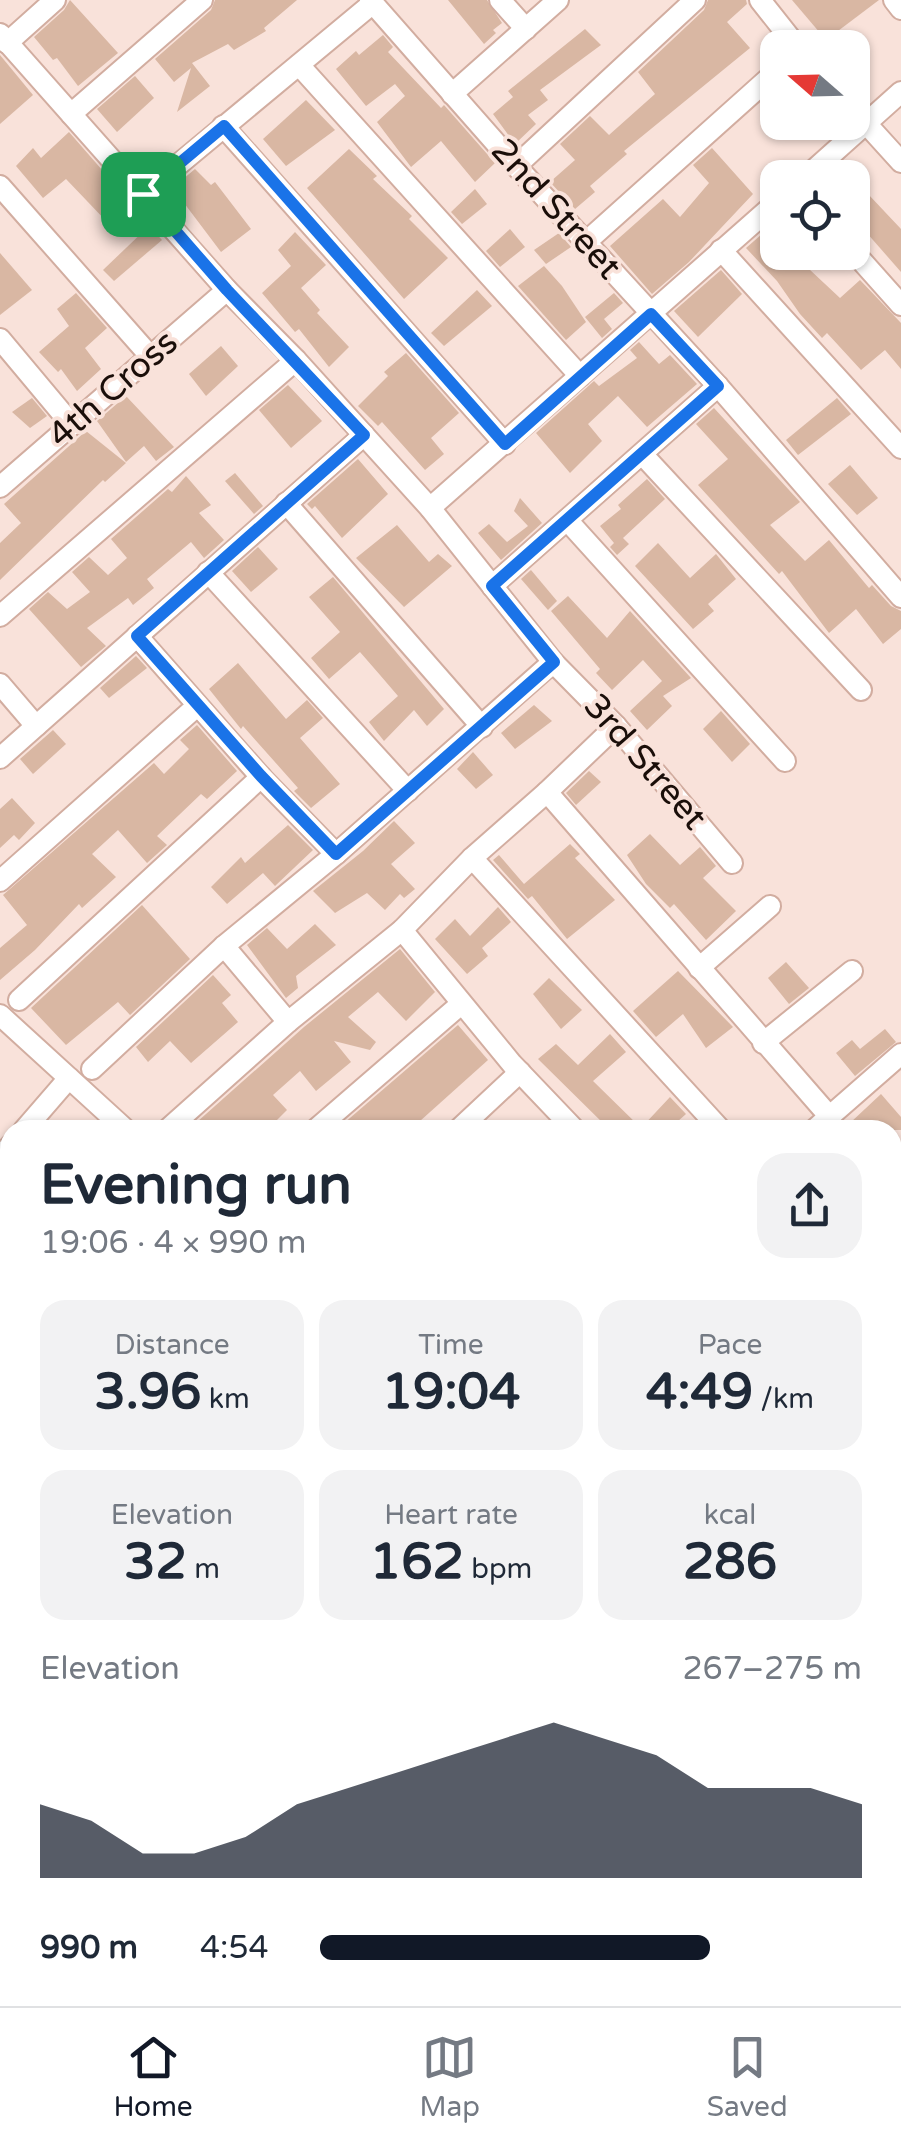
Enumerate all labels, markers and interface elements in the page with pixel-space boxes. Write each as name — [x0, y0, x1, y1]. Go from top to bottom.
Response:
north arrow — [760, 30, 870, 140]
map controls — [760, 30, 870, 270]
street label: 2nd Street — [482, 130, 630, 288]
pin — [101, 152, 186, 237]
button: locate — [760, 160, 870, 270]
icon: arrive — [116, 167, 171, 222]
street label: 4th Cross — [40, 321, 186, 457]
street label: 3rd Street — [575, 686, 715, 838]
text: Evening run — [40, 1153, 352, 1219]
button: share — [757, 1153, 862, 1258]
text: 19:06 · 4 × 990 m — [40, 1224, 306, 1262]
text: Distance — [114, 1328, 230, 1362]
text: Time — [418, 1328, 484, 1362]
text: Pace — [698, 1328, 762, 1362]
text: 3.96 — [94, 1362, 201, 1422]
text: 19:04 — [382, 1362, 520, 1422]
text: 4:49 — [646, 1362, 753, 1422]
text: km — [201, 1382, 250, 1416]
text: /km — [753, 1382, 814, 1416]
text: Elevation — [111, 1498, 233, 1532]
text: Heart rate — [384, 1498, 518, 1532]
text: kcal — [704, 1498, 756, 1532]
text: 32 — [124, 1532, 187, 1592]
text: 162 — [370, 1532, 464, 1592]
text: 286 — [683, 1532, 777, 1592]
text: m — [187, 1552, 220, 1586]
text: bpm — [464, 1552, 532, 1586]
text: Elevation — [40, 1650, 180, 1688]
text: 267–275 m — [682, 1650, 862, 1688]
text: 990 m — [40, 1929, 138, 1967]
text: 4:54 — [200, 1929, 269, 1967]
tab: Home — [113, 2030, 193, 2124]
tab: Map — [419, 2030, 480, 2124]
tab: Saved — [707, 2030, 788, 2124]

